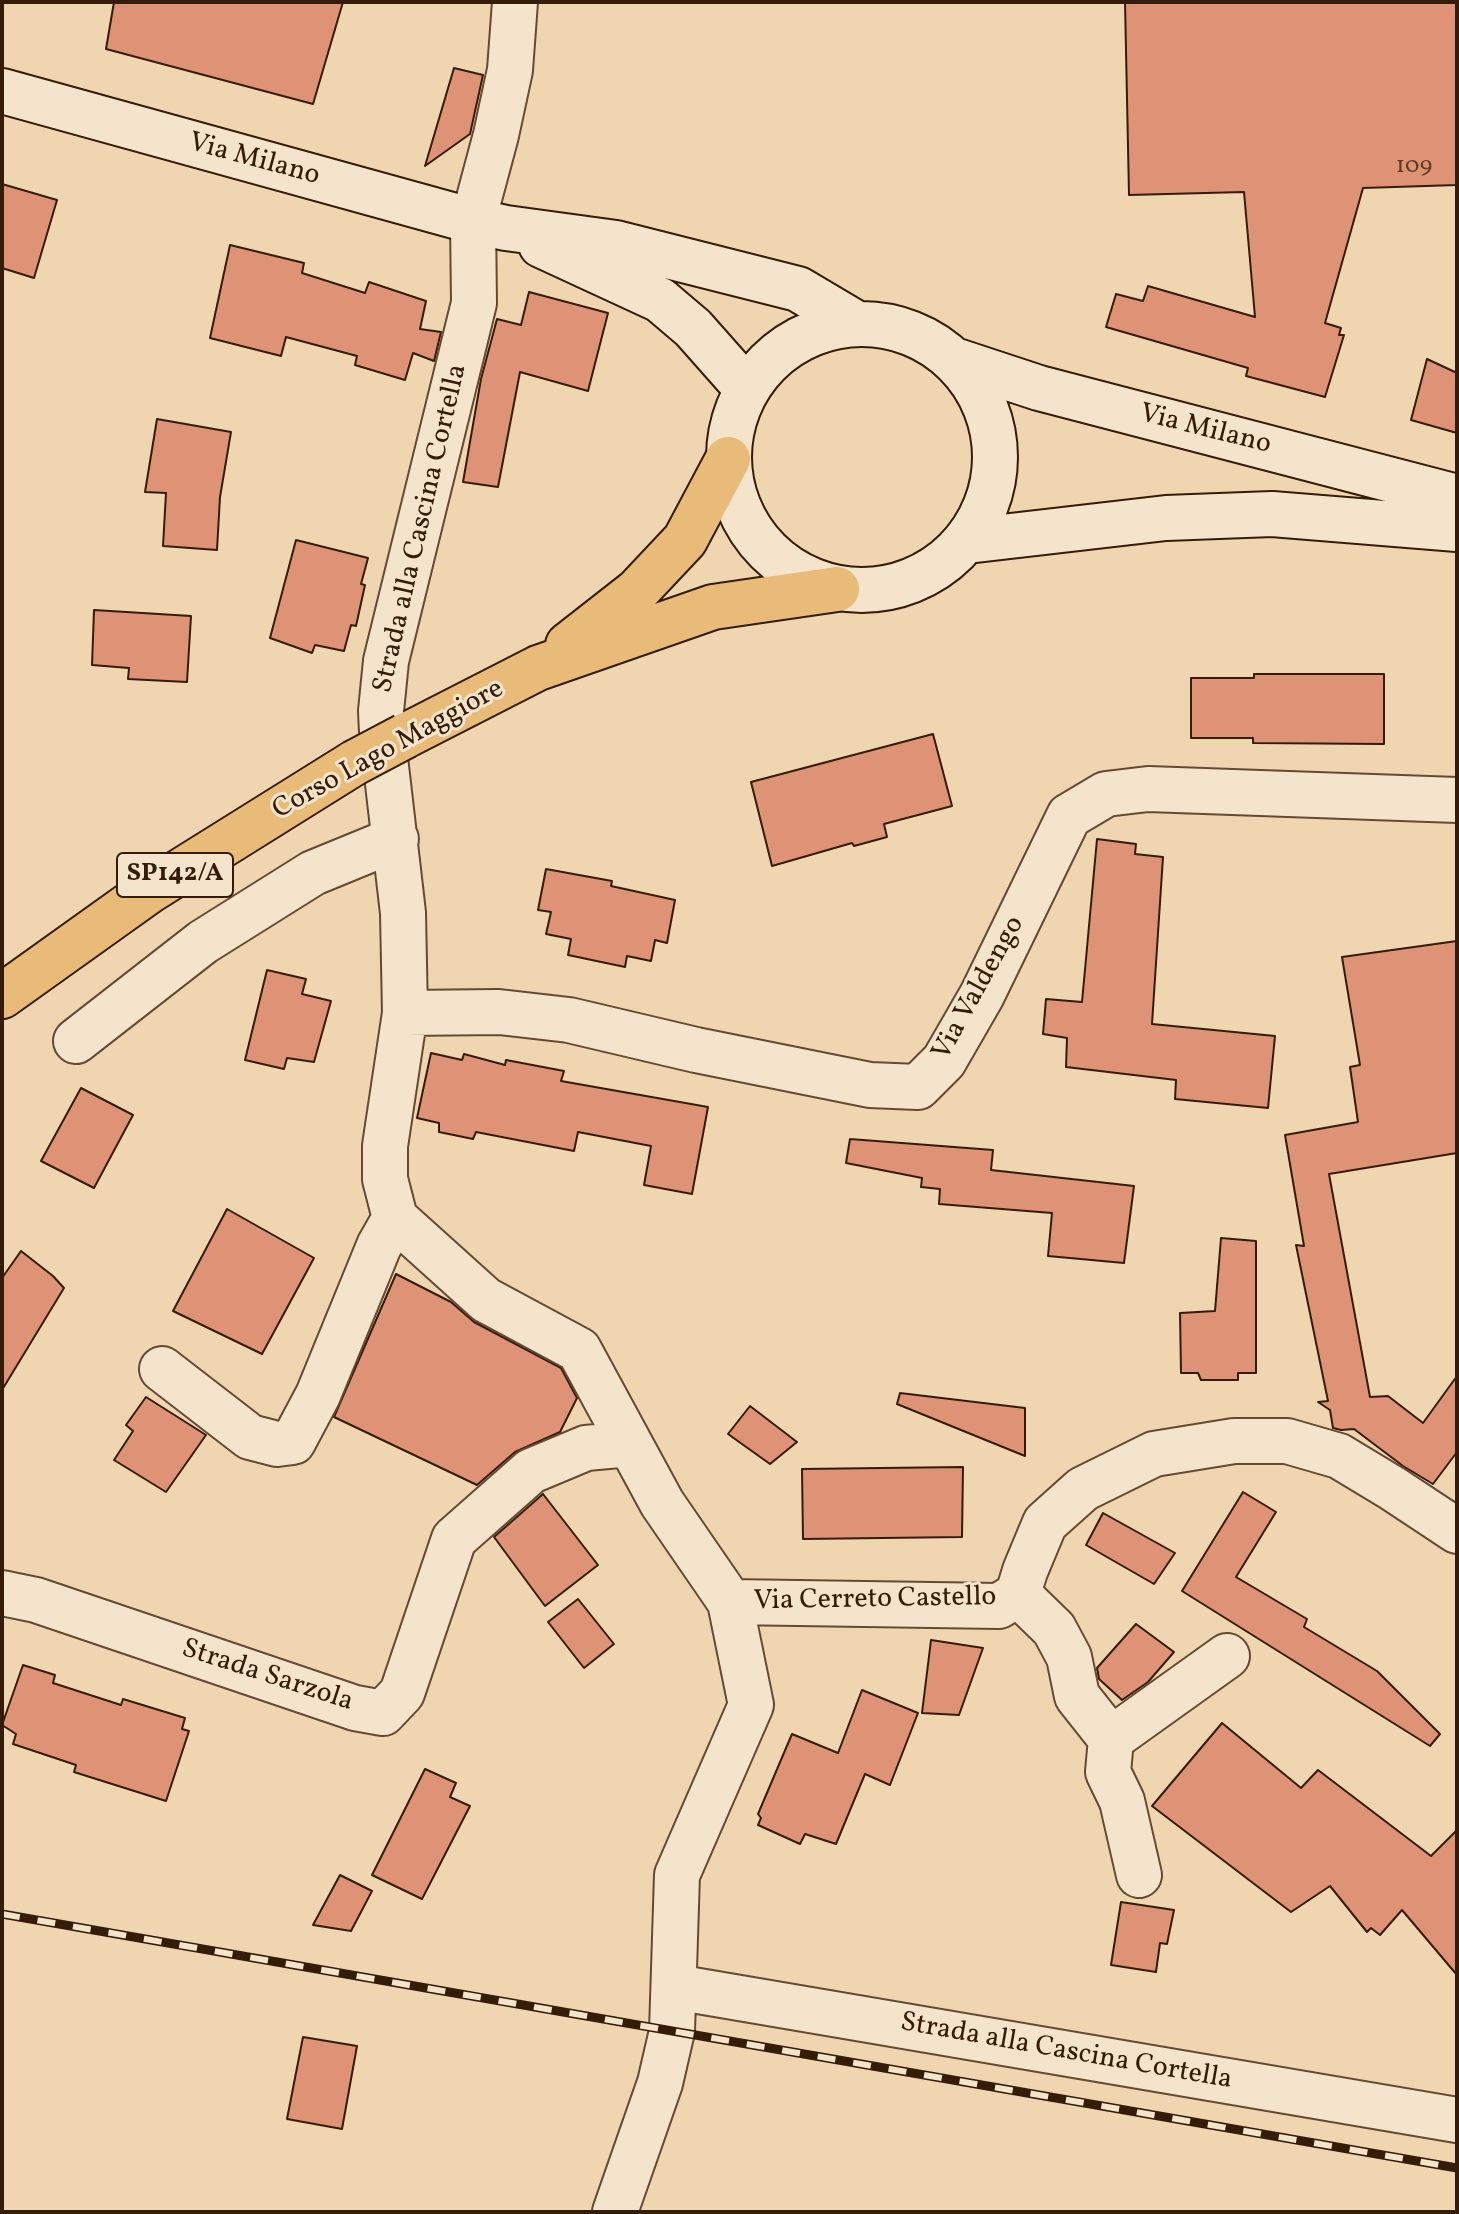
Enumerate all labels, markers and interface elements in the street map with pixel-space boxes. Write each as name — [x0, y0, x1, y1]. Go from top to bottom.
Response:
street label: Via Milano — [185, 127, 323, 195]
house number: 109 — [1396, 154, 1432, 182]
street label: Strada alla Cascina Cortella — [368, 361, 476, 697]
street label: Via Milano — [1136, 398, 1274, 464]
street label: Corso Lago Maggiore — [268, 674, 510, 828]
road number: SP142/A — [117, 853, 233, 897]
street label: Via Valdengo — [927, 911, 1033, 1067]
street label: Via Cerreto Castello — [753, 1582, 997, 1620]
street label: Strada Sarzola — [177, 1633, 357, 1721]
street label: Strada alla Cascina Cortella — [897, 2007, 1235, 2099]

